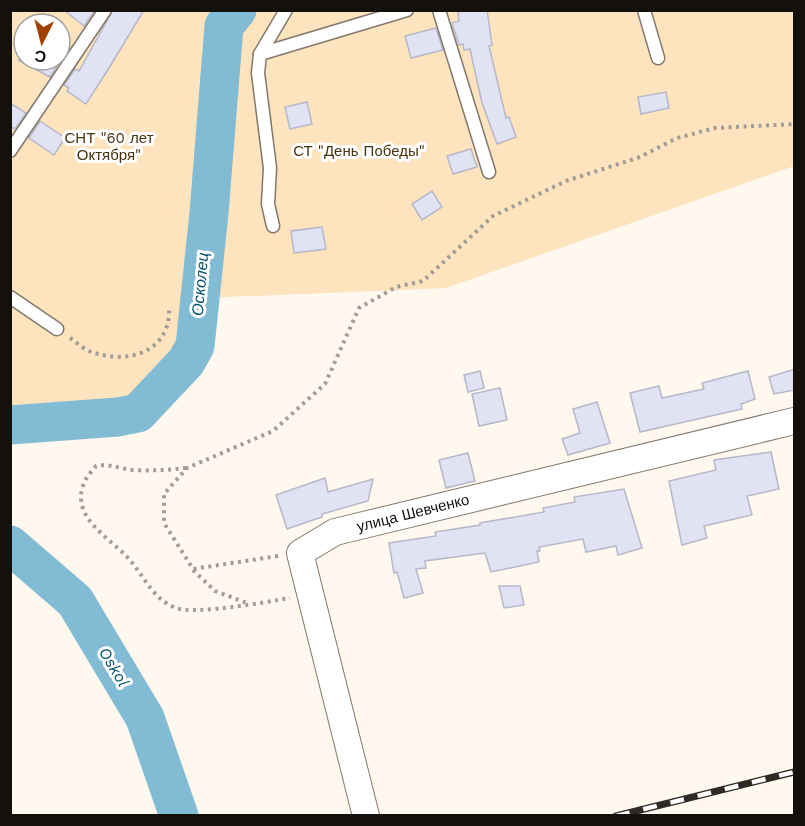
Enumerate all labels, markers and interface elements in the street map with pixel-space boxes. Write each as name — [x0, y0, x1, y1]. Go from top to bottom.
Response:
north arrow — [12, 12, 72, 72]
text: С — [33, 46, 47, 66]
park label: СНТ "60 лет Октября" — [64, 129, 154, 164]
park label: СТ "День Победы" — [293, 142, 425, 160]
water label: Осколец — [188, 251, 212, 317]
street label: улица Шевченко — [355, 490, 471, 536]
water label: Oskol — [95, 644, 133, 690]

